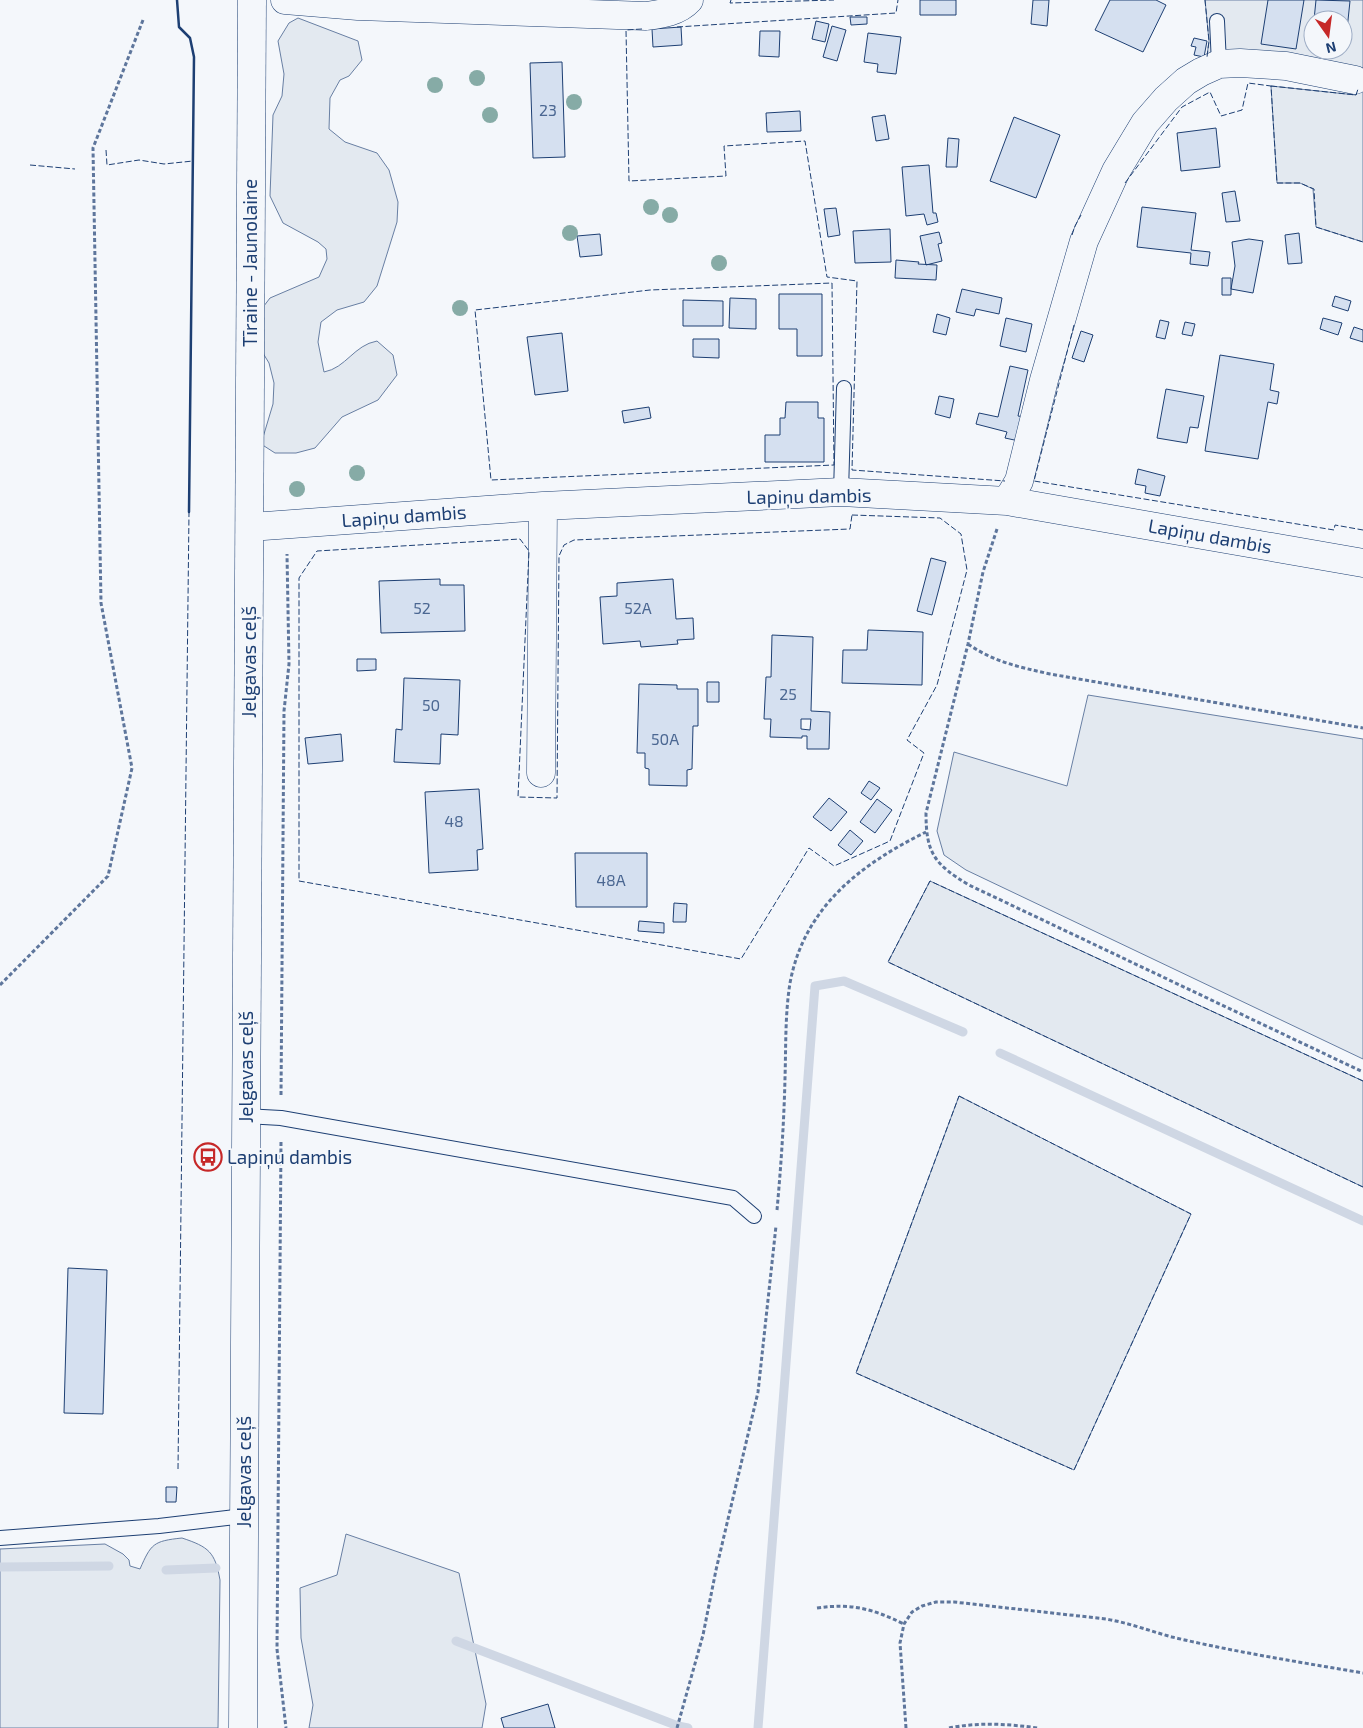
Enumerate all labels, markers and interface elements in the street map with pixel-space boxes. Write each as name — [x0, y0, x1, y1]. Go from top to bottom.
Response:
north arrow — [1303, 10, 1353, 60]
text: N — [1324, 39, 1338, 58]
house number: 23 — [539, 100, 557, 119]
street label: Tīraine - Jaunolaine — [238, 179, 261, 347]
street label: Lapiņu dambis — [746, 483, 872, 510]
street label: Lapiņu dambis — [341, 500, 467, 533]
street label: Lapiņu dambis — [1146, 513, 1274, 560]
house number: 52 — [413, 598, 431, 617]
house number: 52A — [624, 598, 652, 617]
street label: Jelgavas ceļš — [237, 606, 262, 718]
house number: 25 — [779, 684, 797, 703]
house number: 50 — [422, 695, 440, 714]
house number: 50A — [651, 729, 679, 748]
house number: 48 — [444, 811, 464, 830]
house number: 48A — [596, 870, 626, 889]
street label: Jelgavas ceļš — [234, 1011, 259, 1123]
bus stop icon: Lapiņu dambis — [193, 1142, 223, 1172]
place label: Lapiņu dambis — [227, 1145, 352, 1170]
street label: Jelgavas ceļš — [232, 1416, 257, 1528]

